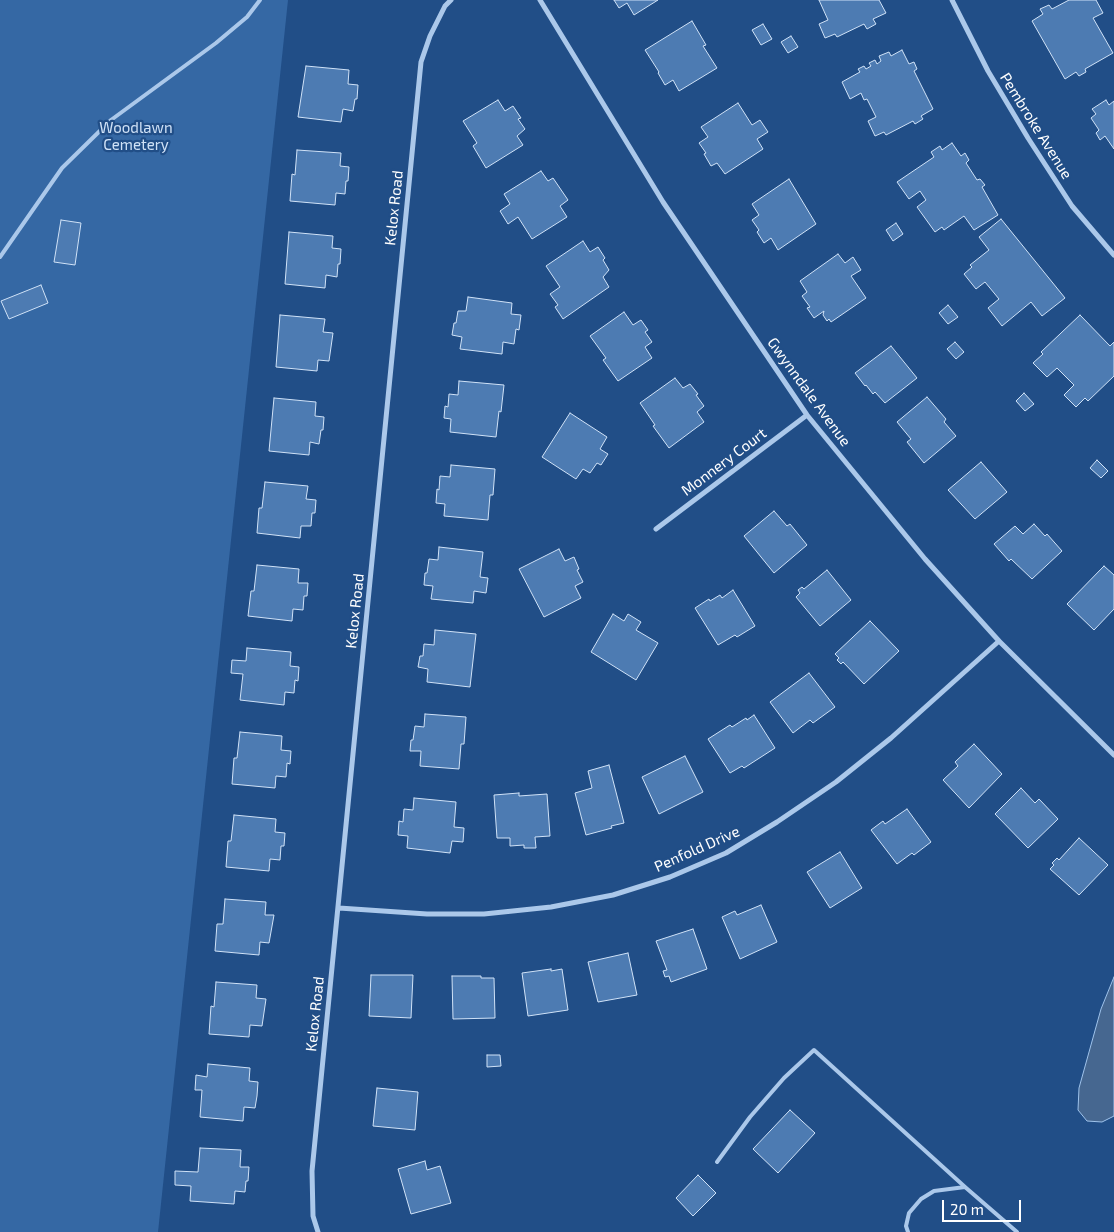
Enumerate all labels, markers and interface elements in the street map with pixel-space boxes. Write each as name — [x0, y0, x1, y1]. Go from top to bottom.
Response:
street label: Pembroke Avenue — [996, 70, 1076, 182]
park label: Woodlawn Cemetery — [99, 119, 173, 154]
street label: Kelox Road — [381, 170, 407, 246]
street label: Gwynndale Avenue — [763, 334, 855, 450]
street label: Monnery Court — [678, 424, 770, 500]
street label: Kelox Road — [342, 573, 368, 649]
street label: Penfold Drive — [651, 822, 743, 876]
street label: Kelox Road — [302, 976, 328, 1052]
scale bar — [944, 1190, 1023, 1222]
text: 20 m — [950, 1200, 984, 1218]

